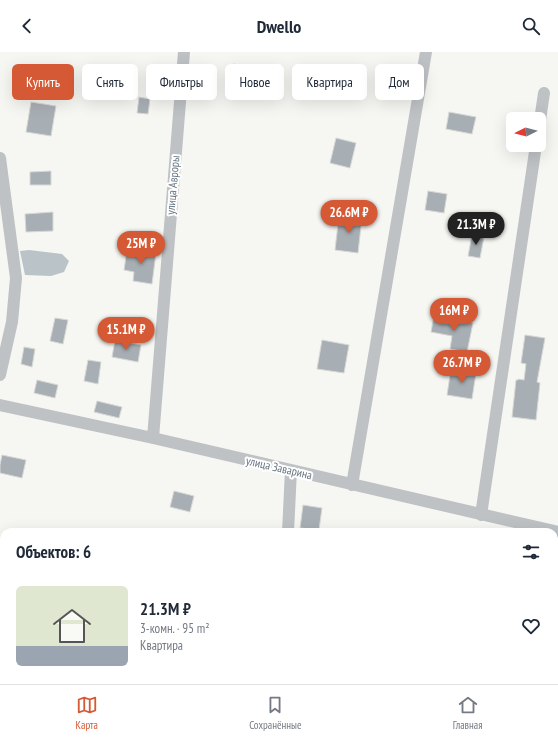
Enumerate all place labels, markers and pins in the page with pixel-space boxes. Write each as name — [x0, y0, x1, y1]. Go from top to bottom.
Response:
pin: 26.6M ₽ — [312, 200, 386, 234]
pin: 21.3M ₽ — [439, 212, 513, 246]
pin: 25M ₽ — [113, 231, 169, 265]
pin: 16M ₽ — [426, 298, 482, 332]
pin: 15.1M ₽ — [89, 317, 163, 351]
pin: 26.7M ₽ — [425, 350, 499, 384]

